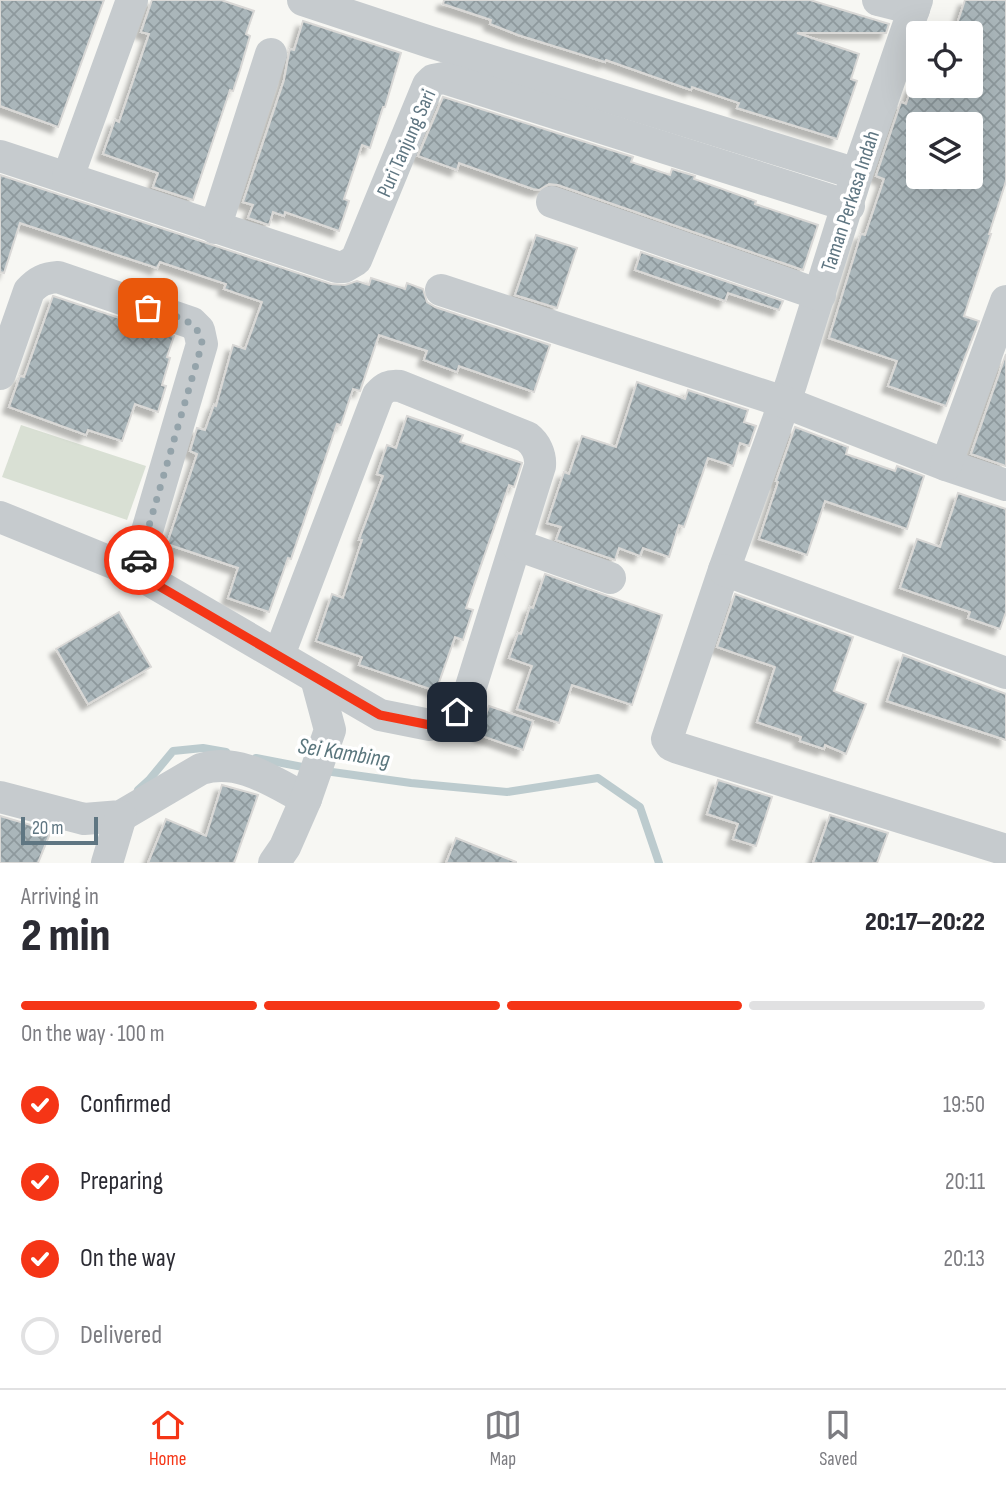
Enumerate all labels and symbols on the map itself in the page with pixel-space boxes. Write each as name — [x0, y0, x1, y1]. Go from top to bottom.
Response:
street label: Puri Tanjung Sari — [372, 85, 441, 201]
street label: Taman Perkasa Indah — [816, 128, 885, 275]
pin — [118, 278, 178, 338]
courier — [104, 525, 174, 595]
pin — [427, 682, 487, 742]
water label: Sei Kambing — [296, 732, 392, 774]
scale bar — [21, 814, 98, 846]

